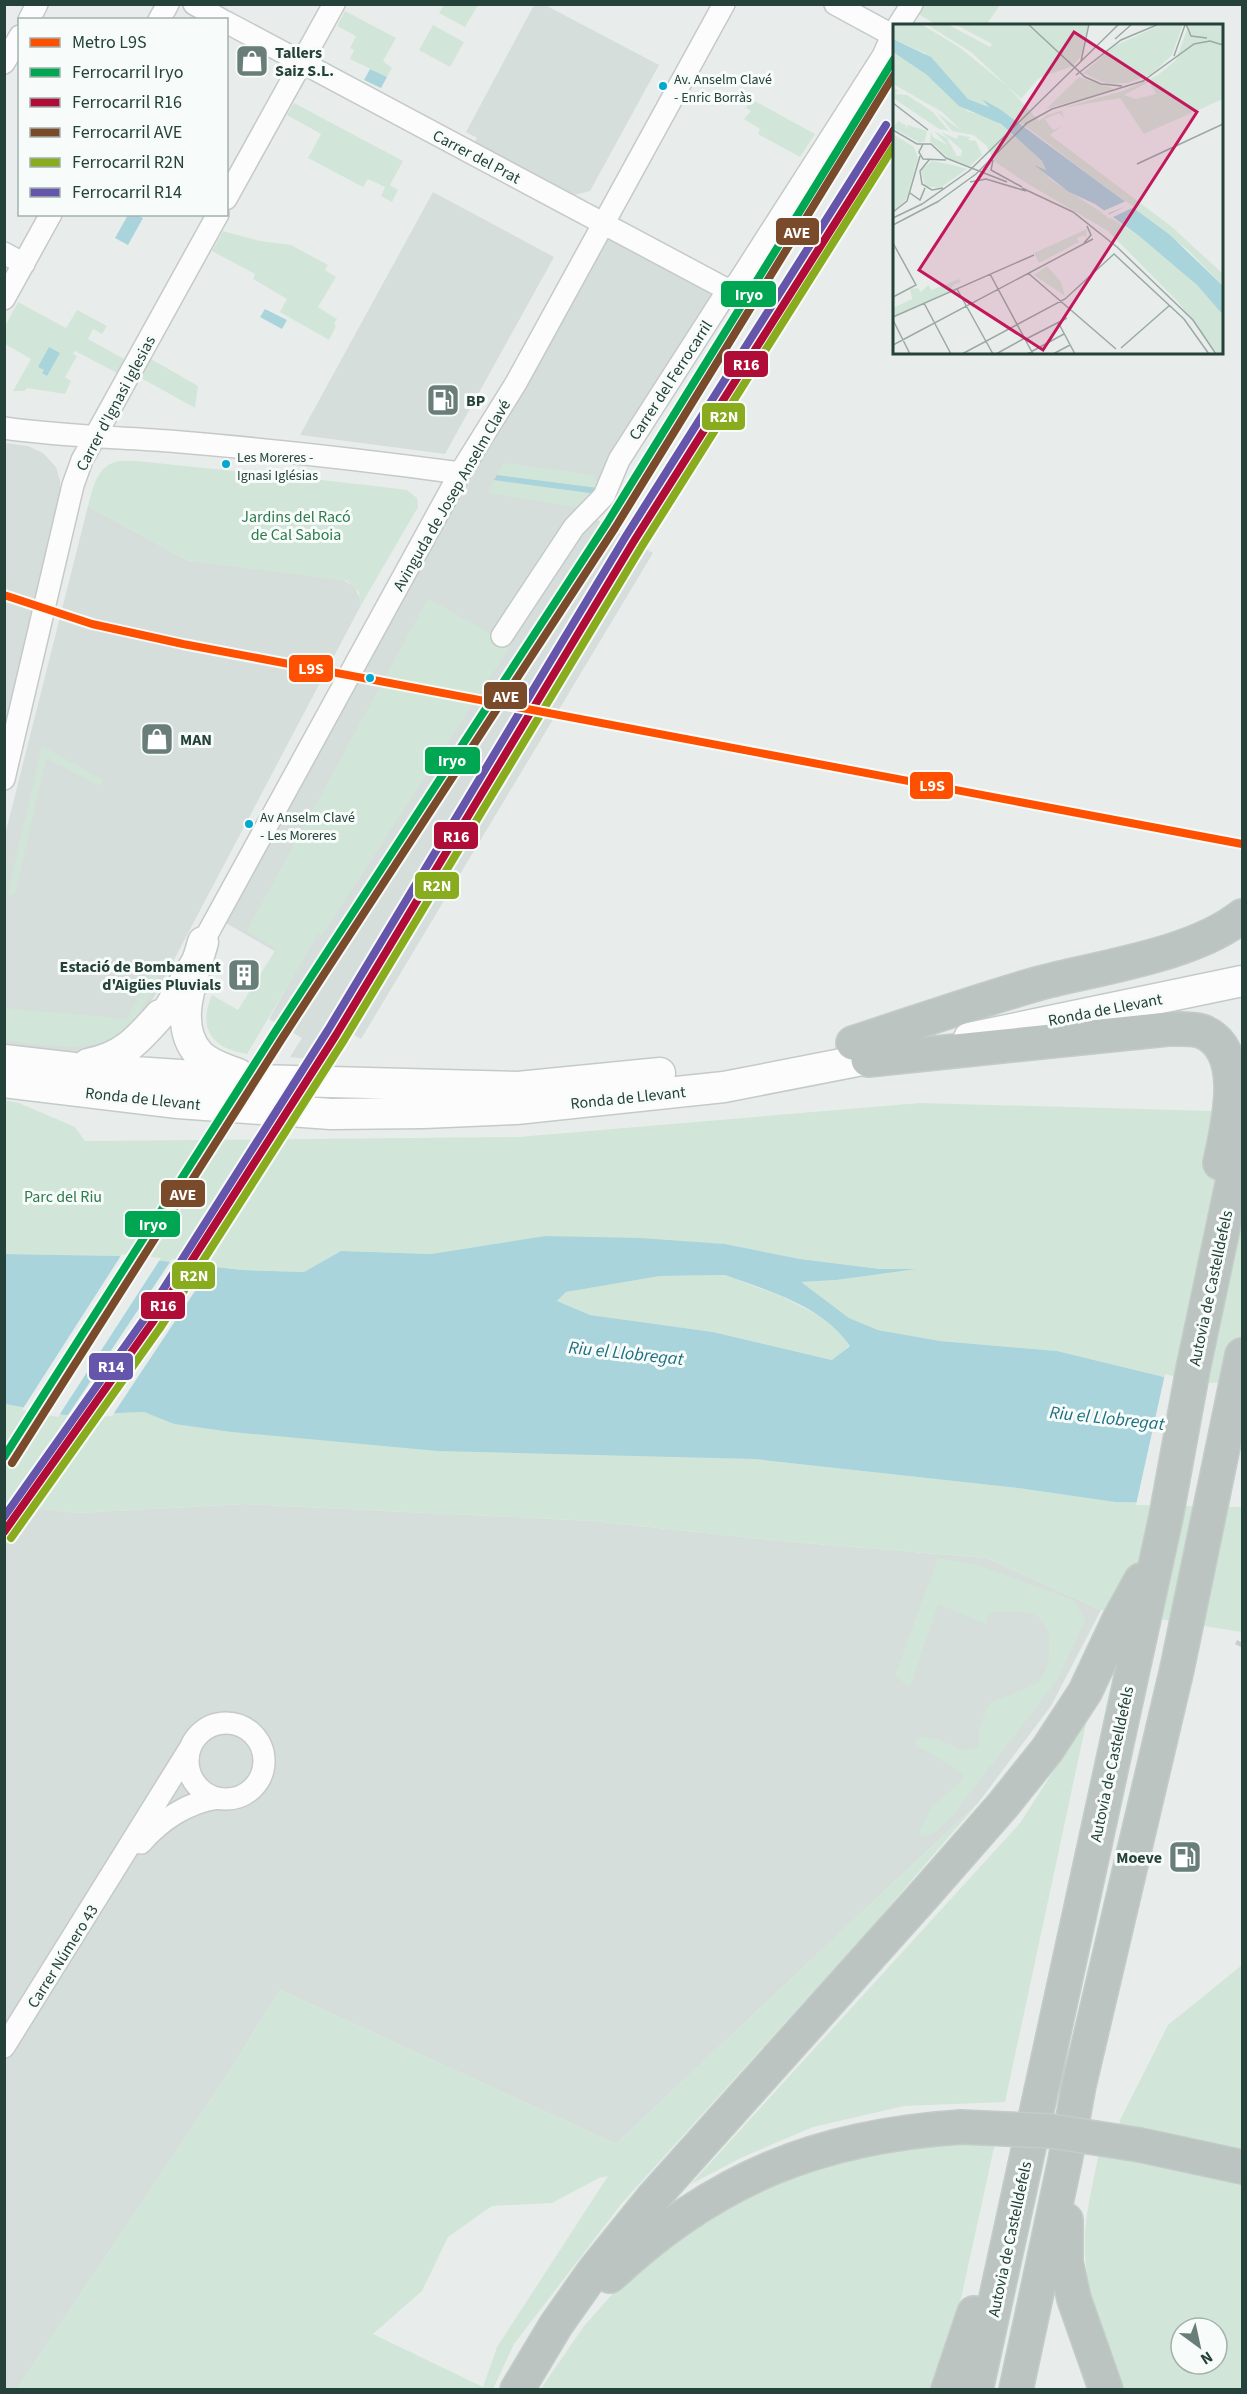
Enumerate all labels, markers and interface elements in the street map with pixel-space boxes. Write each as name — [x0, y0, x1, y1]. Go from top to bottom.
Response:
legend — [18, 18, 228, 216]
inset map — [893, 24, 1223, 354]
text: Metro L9S — [72, 30, 147, 55]
place label: Tallers Saiz S.L. — [275, 42, 334, 82]
shop icon: Tallers Saiz S.L. — [234, 43, 270, 79]
text: Ferrocarril Iryo — [72, 60, 183, 85]
place label: Av. Anselm Clavé - Enric Borràs — [674, 70, 772, 108]
marker: Av. Anselm Clavé - Enric Borràs — [657, 80, 669, 92]
text: Ferrocarril R16 — [72, 90, 182, 115]
text: Ferrocarril AVE — [72, 120, 182, 145]
street label: Carrer del Prat — [429, 125, 525, 190]
text: Ferrocarril R2N — [72, 150, 185, 175]
text: Ferrocarril R14 — [72, 180, 182, 205]
line badge: AVE — [775, 217, 820, 246]
text: AVE — [783, 222, 810, 244]
line badge: Iryo — [720, 280, 777, 308]
text: Iryo — [735, 284, 763, 306]
street label: Carrer del Ferrocarril — [624, 316, 718, 445]
street label: Carrer d'Ignasi Iglesias — [71, 332, 161, 475]
line badge: R16 — [723, 350, 769, 378]
text: R16 — [733, 354, 759, 376]
fuel station icon: BP — [425, 382, 461, 418]
place label: BP — [466, 390, 485, 412]
street label: Avinguda de Josep Anselm Clavé — [388, 396, 516, 595]
line badge: R2N — [701, 402, 746, 431]
text: R2N — [710, 406, 738, 428]
place label: Les Moreres - Ignasi Iglésias — [237, 448, 318, 486]
marker: Les Moreres - Ignasi Iglésias — [220, 458, 232, 470]
park label: Jardins del Racó de Cal Saboia — [241, 506, 351, 546]
line badge: L9S — [288, 654, 334, 683]
text: L9S — [298, 658, 324, 680]
unlabelled marker — [364, 672, 376, 684]
line badge: AVE — [483, 681, 528, 710]
text: AVE — [492, 686, 519, 708]
shop icon: MAN — [139, 721, 175, 757]
place label: MAN — [180, 729, 212, 751]
line badge: Iryo — [424, 746, 481, 775]
text: Iryo — [438, 750, 466, 772]
line badge: L9S — [909, 771, 954, 800]
text: L9S — [919, 775, 945, 797]
place label: Av Anselm Clavé - Les Moreres — [260, 808, 355, 846]
marker: Av Anselm Clavé - Les Moreres — [243, 818, 255, 830]
line badge: R16 — [433, 821, 479, 850]
text: R16 — [443, 826, 469, 848]
line badge: R2N — [414, 871, 460, 900]
text: R2N — [423, 875, 451, 897]
place label: Estació de Bombament d'Aigües Pluvials — [60, 956, 221, 996]
building icon: Estació de Bombament d'Aigües Pluvials — [226, 957, 262, 993]
street label: Ronda de Llevant — [1046, 988, 1165, 1032]
street label: Ronda de Llevant — [569, 1081, 687, 1115]
street label: Ronda de Llevant — [84, 1082, 202, 1116]
line badge: AVE — [160, 1179, 206, 1208]
text: AVE — [169, 1184, 196, 1206]
park label: Parc del Riu — [24, 1186, 102, 1208]
street label: Autovia de Castelldefels — [1184, 1208, 1238, 1368]
line badge: Iryo — [124, 1210, 181, 1238]
text: Iryo — [139, 1214, 167, 1236]
line badge: R2N — [171, 1261, 216, 1290]
text: R2N — [180, 1265, 208, 1287]
line badge: R16 — [140, 1291, 186, 1320]
text: R16 — [150, 1295, 176, 1317]
water label: Riu el Llobregat — [567, 1335, 686, 1372]
line badge: R14 — [88, 1352, 134, 1381]
text: R14 — [98, 1356, 125, 1378]
water label: Riu el Llobregat — [1048, 1400, 1167, 1437]
street label: Autovia de Castelldefels — [1085, 1684, 1139, 1844]
fuel station icon: Moeve — [1167, 1839, 1203, 1875]
place label: Moeve — [1116, 1847, 1162, 1869]
street label: Carrer Número 43 — [22, 1901, 104, 2013]
street label: Autovia de Castelldefels — [983, 2159, 1037, 2319]
north arrow — [1169, 2316, 1229, 2376]
text: N — [1196, 2346, 1217, 2370]

